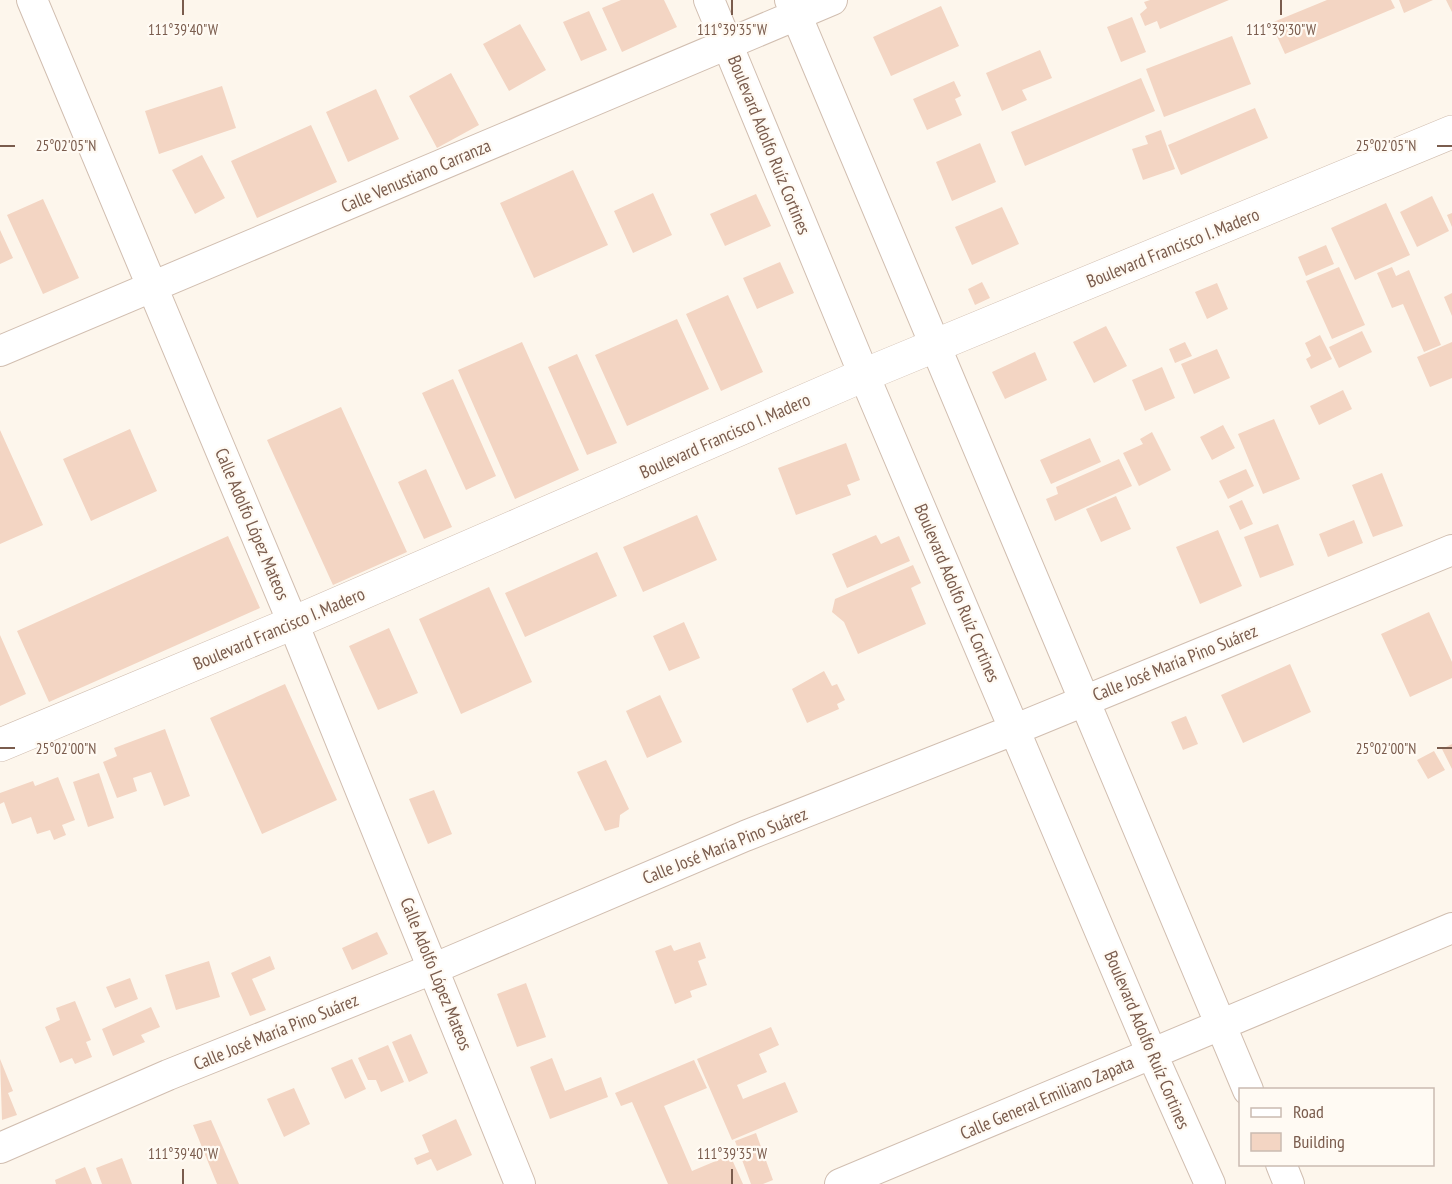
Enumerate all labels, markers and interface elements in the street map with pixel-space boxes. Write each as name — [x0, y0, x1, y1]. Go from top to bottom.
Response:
text: 111°39'40"W — [148, 20, 218, 39]
text: 111°39'35"W — [697, 20, 767, 39]
text: 111°39'30"W — [1246, 20, 1316, 39]
street label: Boulevard Adolfo Ruíz Cortines — [723, 52, 816, 238]
street label: Calle Venustiano Carranza — [337, 134, 494, 217]
text: 25°02'05"N — [36, 136, 96, 155]
text: 25°02'05"N — [1356, 136, 1416, 155]
street label: Boulevard Francisco I. Madero — [1083, 202, 1263, 293]
street label: Boulevard Francisco I. Madero — [636, 387, 814, 484]
street label: Calle Adolfo López Mateos — [210, 444, 295, 603]
street label: Boulevard Adolfo Ruíz Cortines — [909, 500, 1005, 685]
street label: Boulevard Francisco I. Madero — [189, 582, 368, 675]
street label: Calle José María Pino Suárez — [1089, 619, 1261, 706]
text: 25°02'00"N — [36, 739, 96, 758]
text: 25°02'00"N — [1356, 739, 1416, 758]
street label: Calle José María Pino Suárez — [639, 802, 811, 889]
street label: Calle Adolfo López Mateos — [395, 894, 478, 1054]
street label: Boulevard Adolfo Ruíz Cortines — [1099, 947, 1195, 1132]
street label: Calle José María Pino Suárez — [190, 988, 362, 1075]
street label: Calle General Emiliano Zapata — [956, 1051, 1137, 1145]
legend — [1239, 1088, 1434, 1166]
text: Road — [1293, 1100, 1324, 1123]
text: Building — [1293, 1130, 1345, 1153]
text: 111°39'40"W — [148, 1144, 218, 1163]
text: 111°39'35"W — [697, 1144, 767, 1163]

